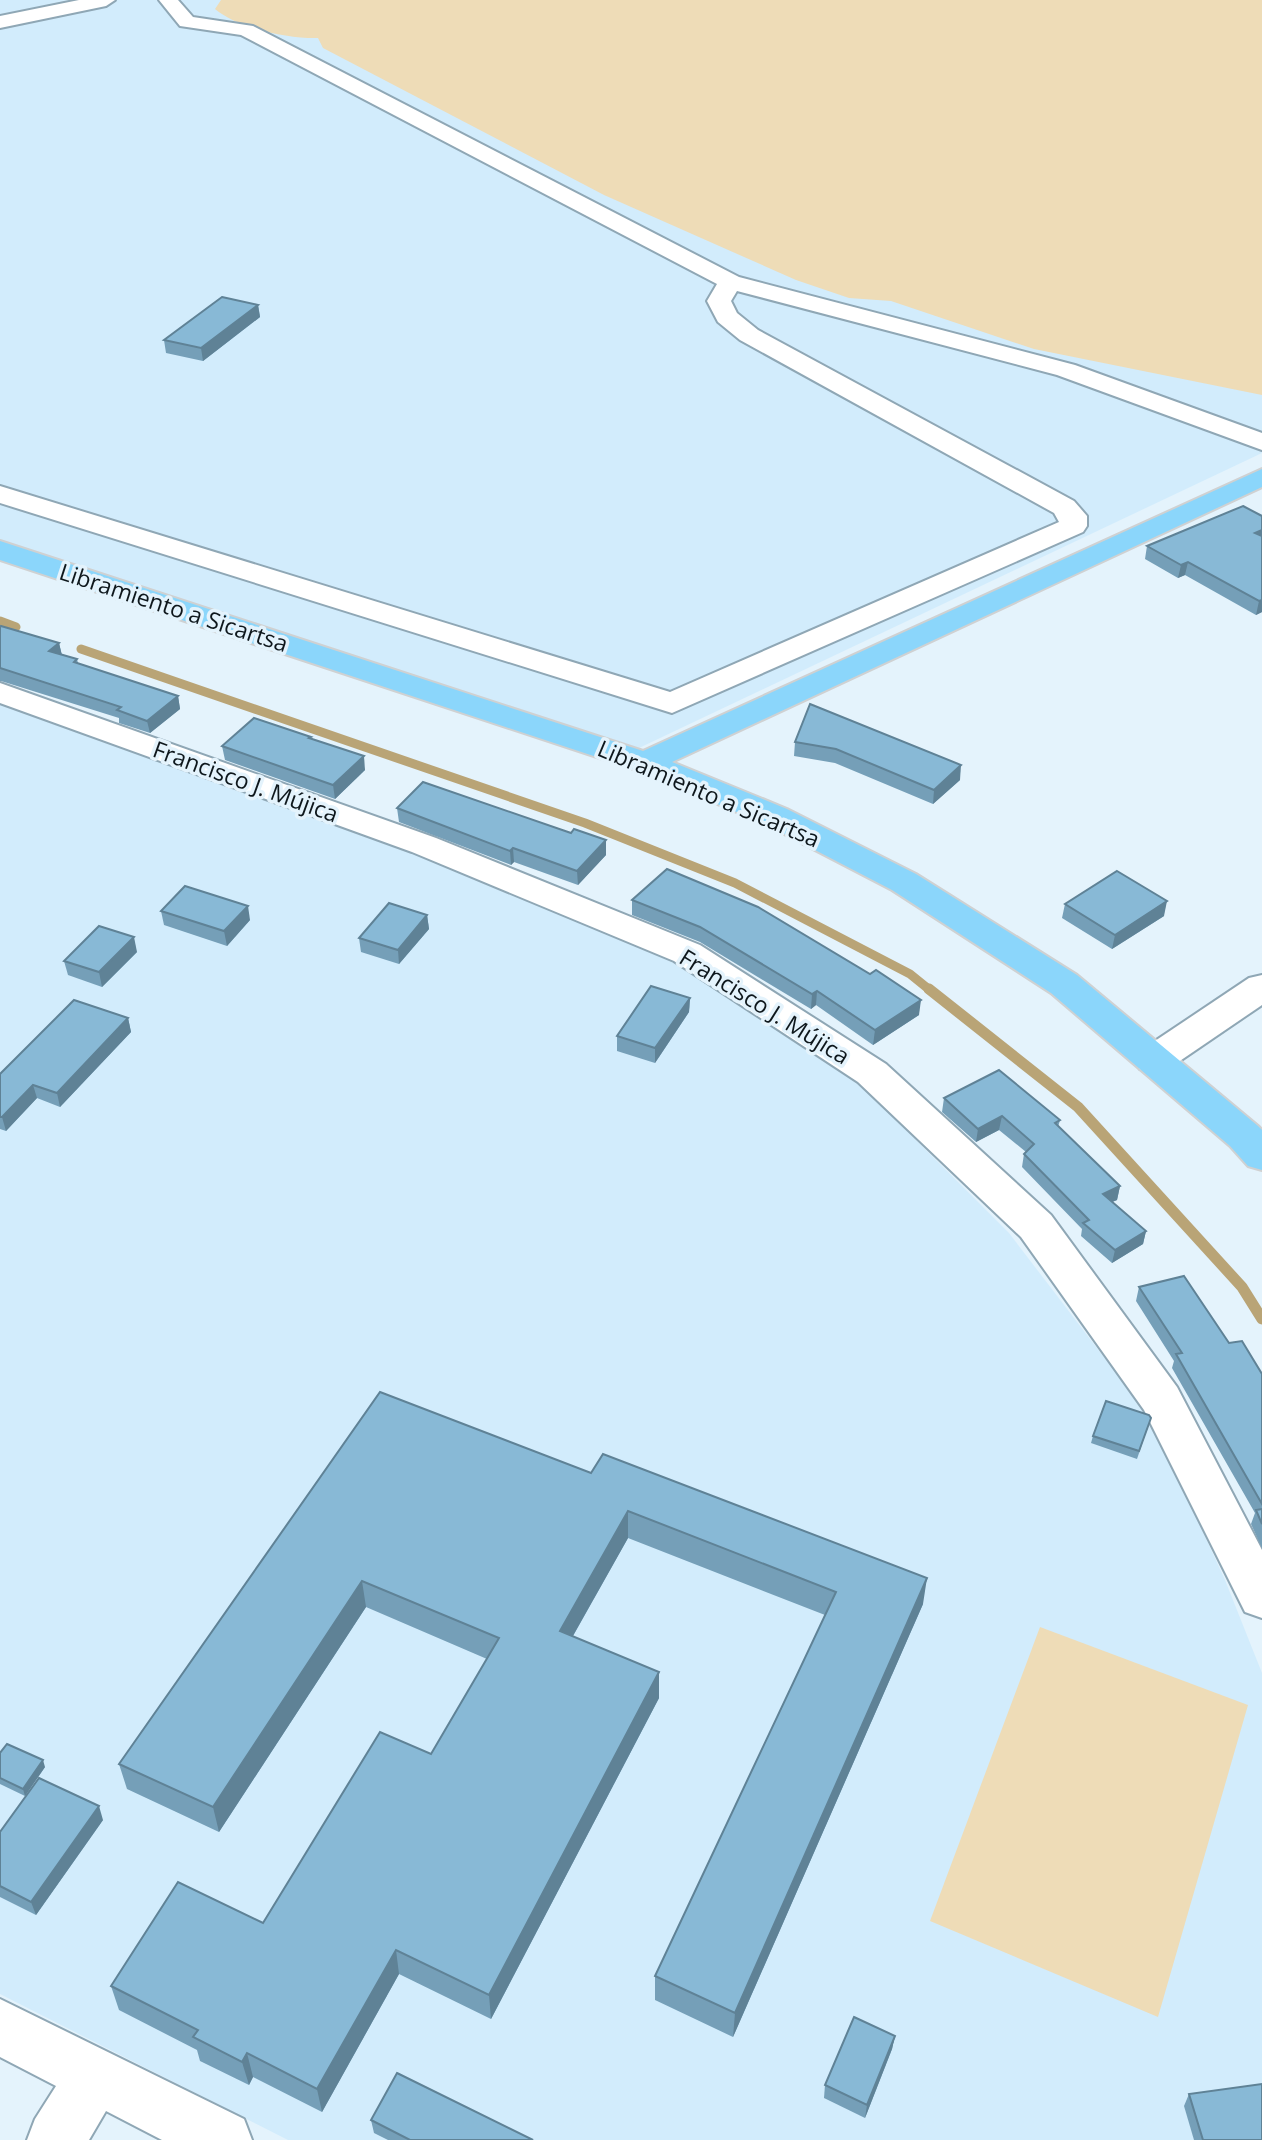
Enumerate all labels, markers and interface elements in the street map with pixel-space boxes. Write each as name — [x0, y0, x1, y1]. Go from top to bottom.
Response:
street label: Libramiento a Sicartsa — [56, 555, 292, 659]
street label: Libramiento a Sicartsa — [593, 732, 825, 854]
street label: Francisco J. Mújica — [149, 733, 343, 829]
street label: Francisco J. Mújica — [674, 941, 856, 1071]

